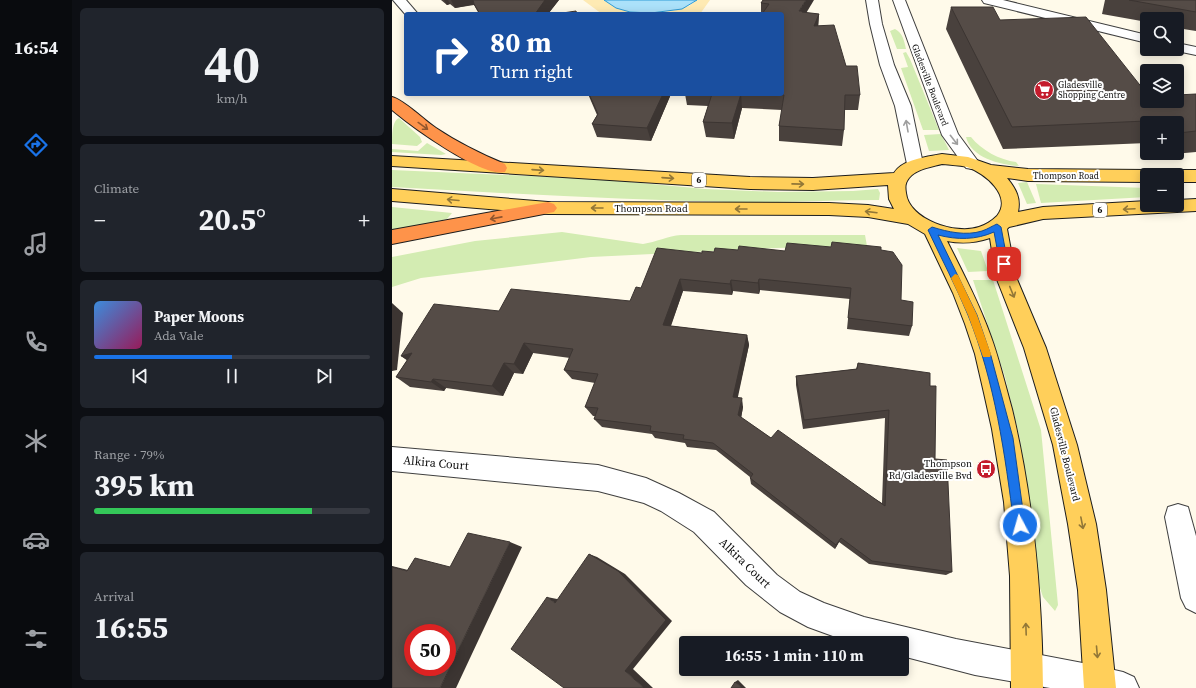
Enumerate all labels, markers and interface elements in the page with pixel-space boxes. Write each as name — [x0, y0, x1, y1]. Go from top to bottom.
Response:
map controls — [1140, 12, 1184, 212]
button: search — [1140, 12, 1184, 56]
text: 80 m — [490, 23, 552, 61]
text: 40 — [204, 28, 260, 99]
icon: right — [424, 28, 476, 80]
text: 16:54 — [14, 35, 58, 60]
street label: Gladesville Boulevard — [909, 42, 951, 128]
text: Turn right — [490, 59, 572, 84]
button: layers — [1140, 64, 1184, 108]
supermarket icon: Gladesville Shopping Centre — [1033, 79, 1055, 101]
place label: Gladesville Shopping Centre — [1058, 79, 1125, 101]
text: km/h — [217, 90, 247, 107]
button: + — [1140, 116, 1184, 160]
one-way arrow — [903, 120, 911, 133]
one-way arrow — [417, 122, 428, 130]
icon: directions — [22, 131, 50, 159]
one-way arrow — [949, 135, 958, 146]
one-way arrow — [531, 166, 544, 173]
button: − — [1140, 168, 1184, 212]
street label: Thompson Road — [1033, 170, 1099, 182]
road number: 6 — [692, 173, 706, 187]
one-way arrow — [661, 174, 674, 181]
text: Climate — [94, 180, 139, 197]
one-way arrow — [791, 180, 804, 188]
one-way arrow — [447, 196, 460, 203]
text: 20.5° — [198, 199, 266, 240]
street label: Thompson Road — [614, 202, 688, 215]
road number: 6 — [1093, 203, 1107, 217]
one-way arrow — [591, 204, 604, 212]
text: − — [94, 205, 106, 235]
text: + — [358, 205, 370, 235]
one-way arrow — [735, 205, 748, 213]
one-way arrow — [1123, 205, 1136, 212]
one-way arrow — [865, 208, 878, 216]
one-way arrow — [490, 214, 503, 222]
icon: music — [22, 230, 50, 258]
pin — [987, 247, 1021, 281]
icon: arrive — [993, 253, 1015, 275]
one-way arrow — [1009, 286, 1017, 298]
text: Paper Moons — [154, 306, 244, 327]
text: Ada Vale — [154, 327, 204, 344]
icon: phone — [22, 328, 50, 356]
icon: previous — [129, 365, 151, 387]
icon: pause — [221, 365, 243, 387]
icon: next — [313, 365, 335, 387]
street label: Gladesville Boulevard — [1047, 406, 1083, 503]
icon: climate — [22, 427, 50, 455]
text: Range · 79% — [94, 446, 165, 463]
street label: Alkira Court — [403, 452, 470, 474]
place label: Thompson Rd/Gladesville Bvd — [889, 457, 972, 482]
bus stop icon: Thompson Rd/Gladesville Bvd — [975, 458, 997, 480]
text: 395 km — [94, 465, 194, 506]
position arrow — [999, 504, 1041, 546]
one-way arrow — [1078, 516, 1086, 529]
icon: car — [22, 526, 50, 554]
street label: Alkira Court — [716, 534, 774, 592]
text: Arrival — [94, 588, 134, 605]
text: 16:55 — [94, 607, 168, 648]
one-way arrow — [1022, 623, 1030, 636]
speed limit sign: 50 — [404, 624, 456, 676]
icon: filters — [22, 625, 50, 653]
text: 16:55 · 1 min · 110 m — [725, 645, 864, 666]
one-way arrow — [1094, 645, 1101, 658]

